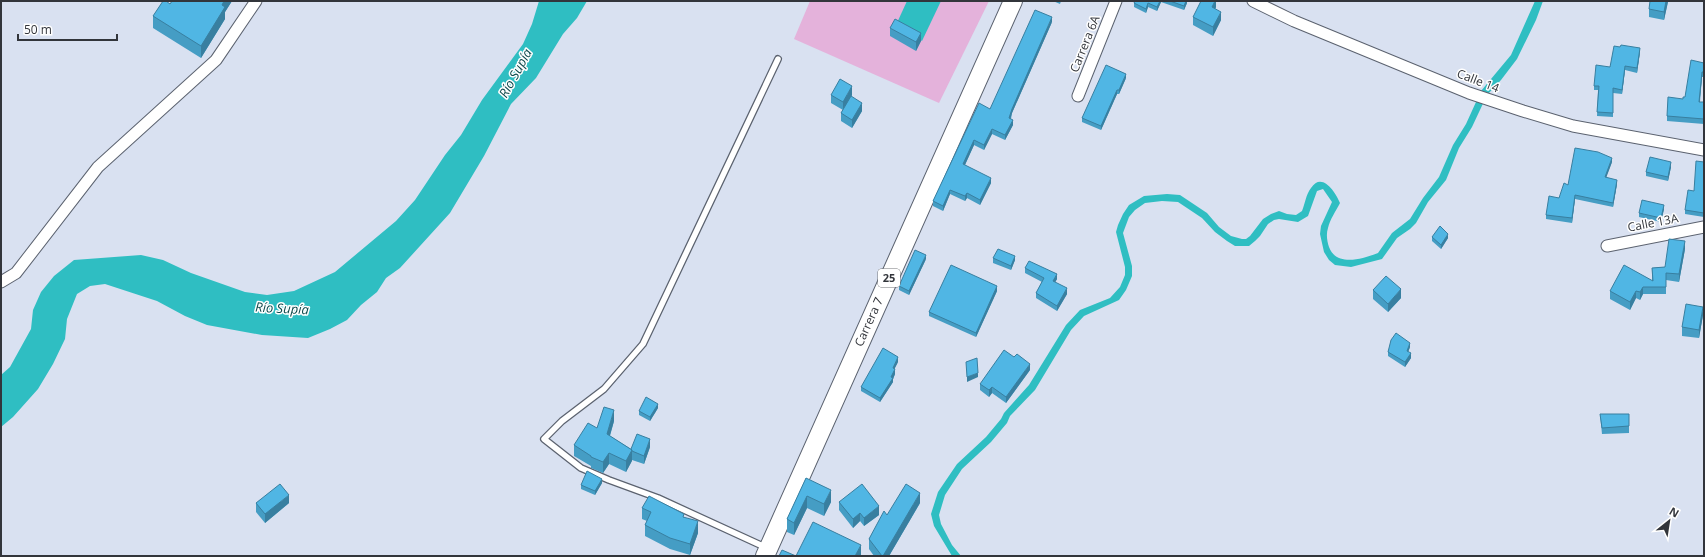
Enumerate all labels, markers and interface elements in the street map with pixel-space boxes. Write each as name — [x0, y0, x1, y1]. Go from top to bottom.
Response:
street label: Carrera 6A — [1065, 12, 1104, 75]
scale bar — [18, 16, 117, 42]
text: 50 m — [24, 21, 52, 38]
water label: Río Supía — [494, 45, 536, 101]
street label: Calle 14 — [1455, 65, 1502, 96]
street label: Calle 13A — [1626, 209, 1680, 236]
road number: 25 — [878, 269, 900, 287]
street label: Carrera 7 — [850, 294, 887, 349]
water label: Río Supía — [255, 298, 310, 318]
north arrow — [1649, 501, 1689, 541]
text: N — [1667, 503, 1682, 521]

